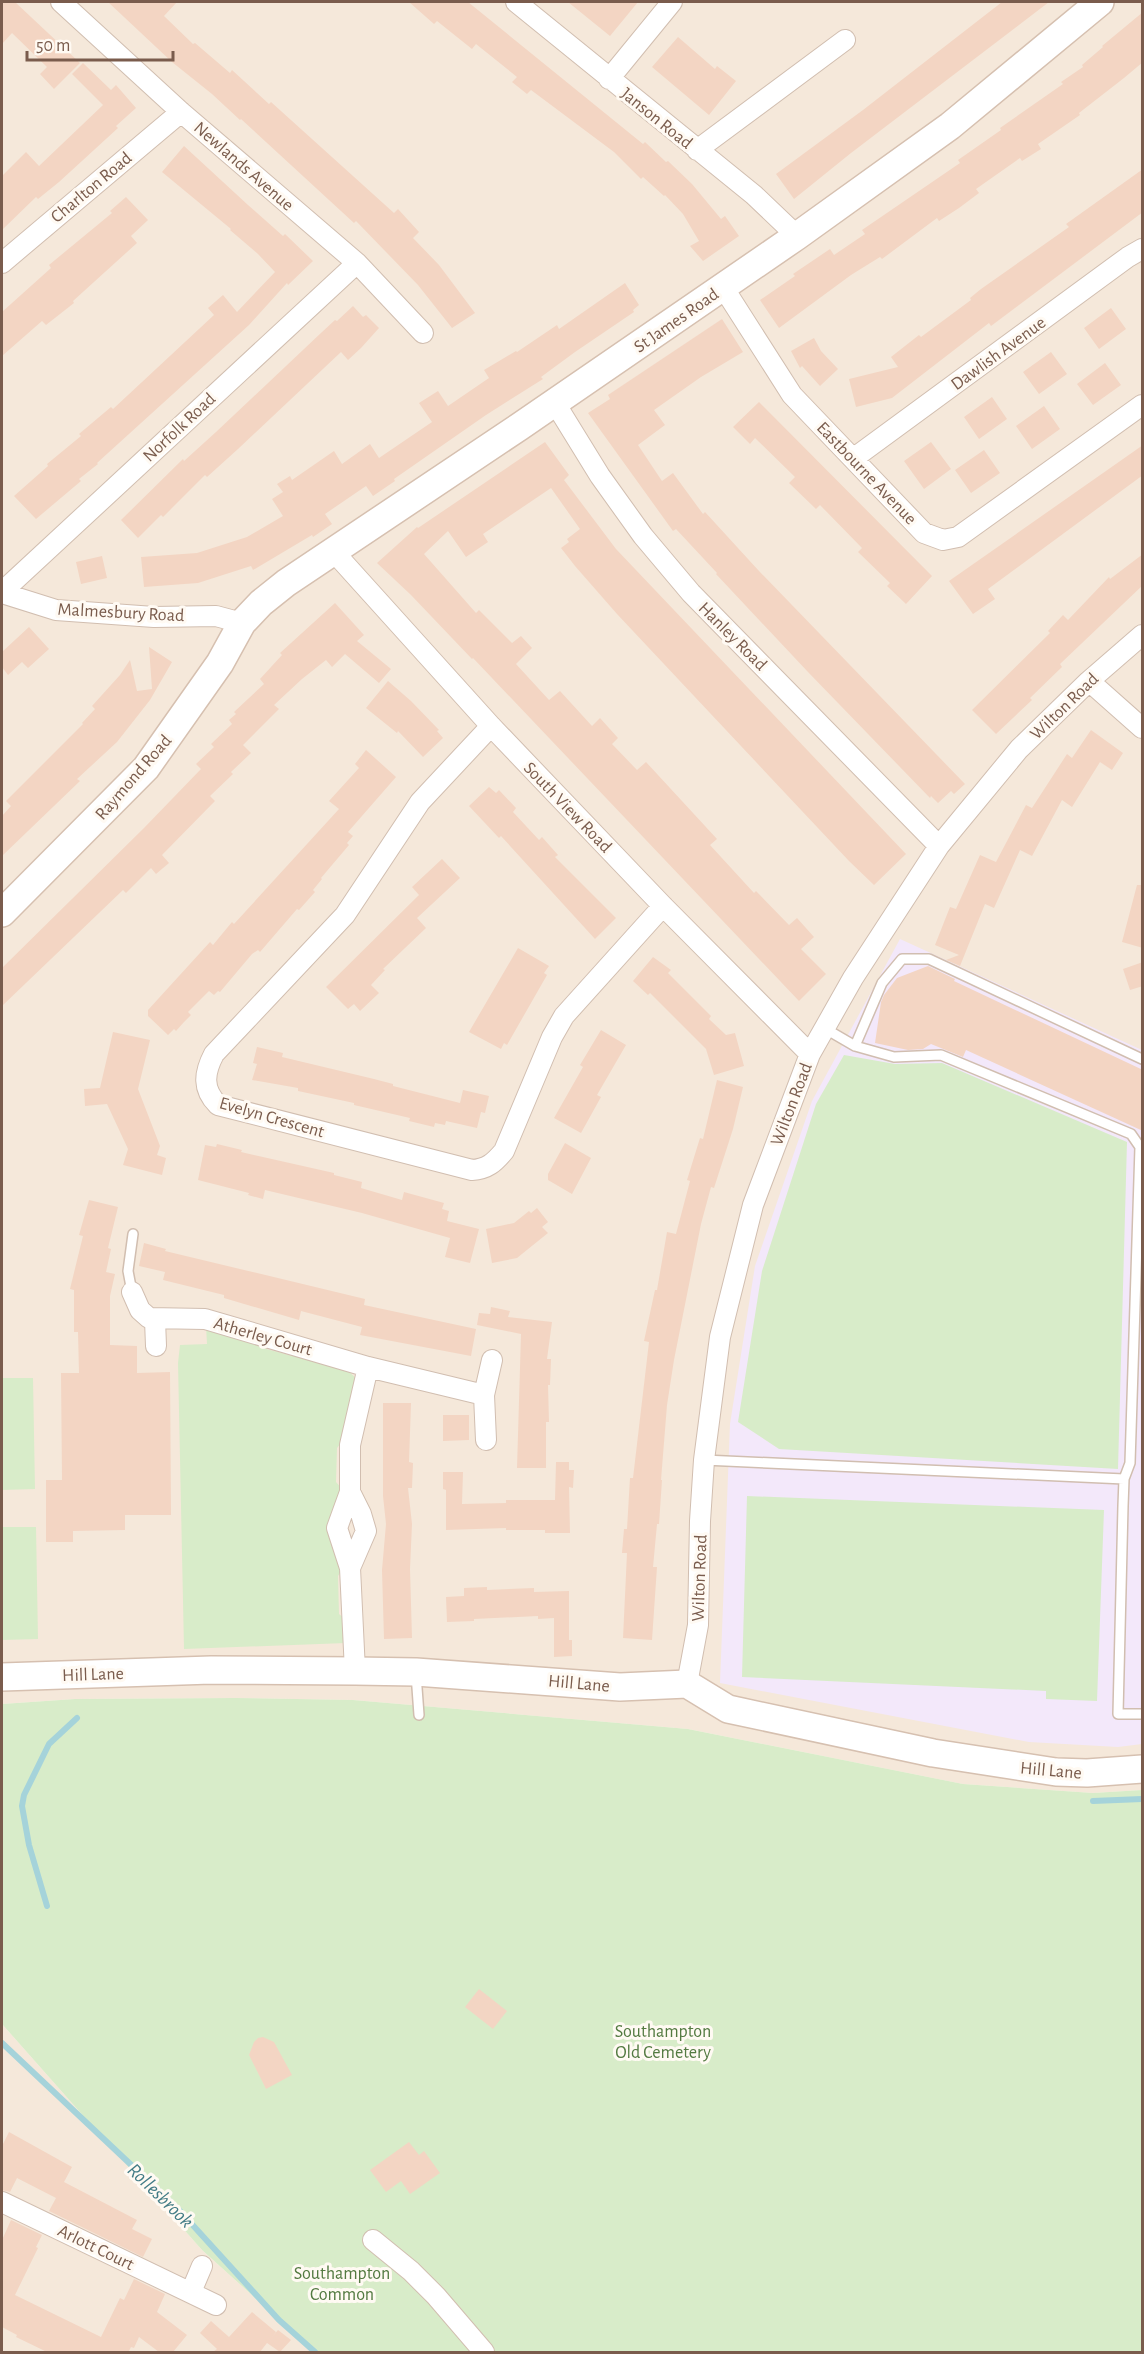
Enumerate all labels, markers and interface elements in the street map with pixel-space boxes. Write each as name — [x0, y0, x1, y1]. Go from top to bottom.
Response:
scale bar — [27, 24, 172, 62]
text: 50 m — [36, 37, 70, 55]
street label: Janson Road — [617, 85, 695, 153]
street label: Newlands Avenue — [190, 119, 297, 215]
street label: Charlton Road — [48, 149, 135, 227]
street label: St James Road — [631, 285, 722, 356]
street label: Dawlish Avenue — [948, 314, 1049, 394]
street label: Norfolk Road — [140, 390, 219, 466]
street label: Eastbourne Avenue — [813, 419, 920, 528]
street label: Hanley Road — [695, 599, 770, 674]
street label: Malmesbury Road — [57, 601, 185, 625]
street label: Wilton Road — [1027, 670, 1102, 743]
street label: Raymond Road — [92, 732, 175, 824]
street label: South View Road — [520, 759, 615, 856]
street label: Wilton Road — [768, 1060, 816, 1148]
street label: Evelyn Crescent — [217, 1094, 326, 1142]
street label: Atherley Court — [212, 1314, 314, 1360]
street label: Wilton Road — [689, 1534, 711, 1622]
street label: Hill Lane — [62, 1665, 124, 1685]
street label: Hill Lane — [547, 1672, 610, 1696]
street label: Hill Lane — [1019, 1759, 1082, 1783]
park label: Southampton Old Cemetery — [615, 2023, 711, 2062]
water label: Rollesbrook — [124, 2160, 197, 2232]
street label: Arlott Court — [55, 2222, 137, 2274]
park label: Southampton Common — [294, 2265, 390, 2304]

